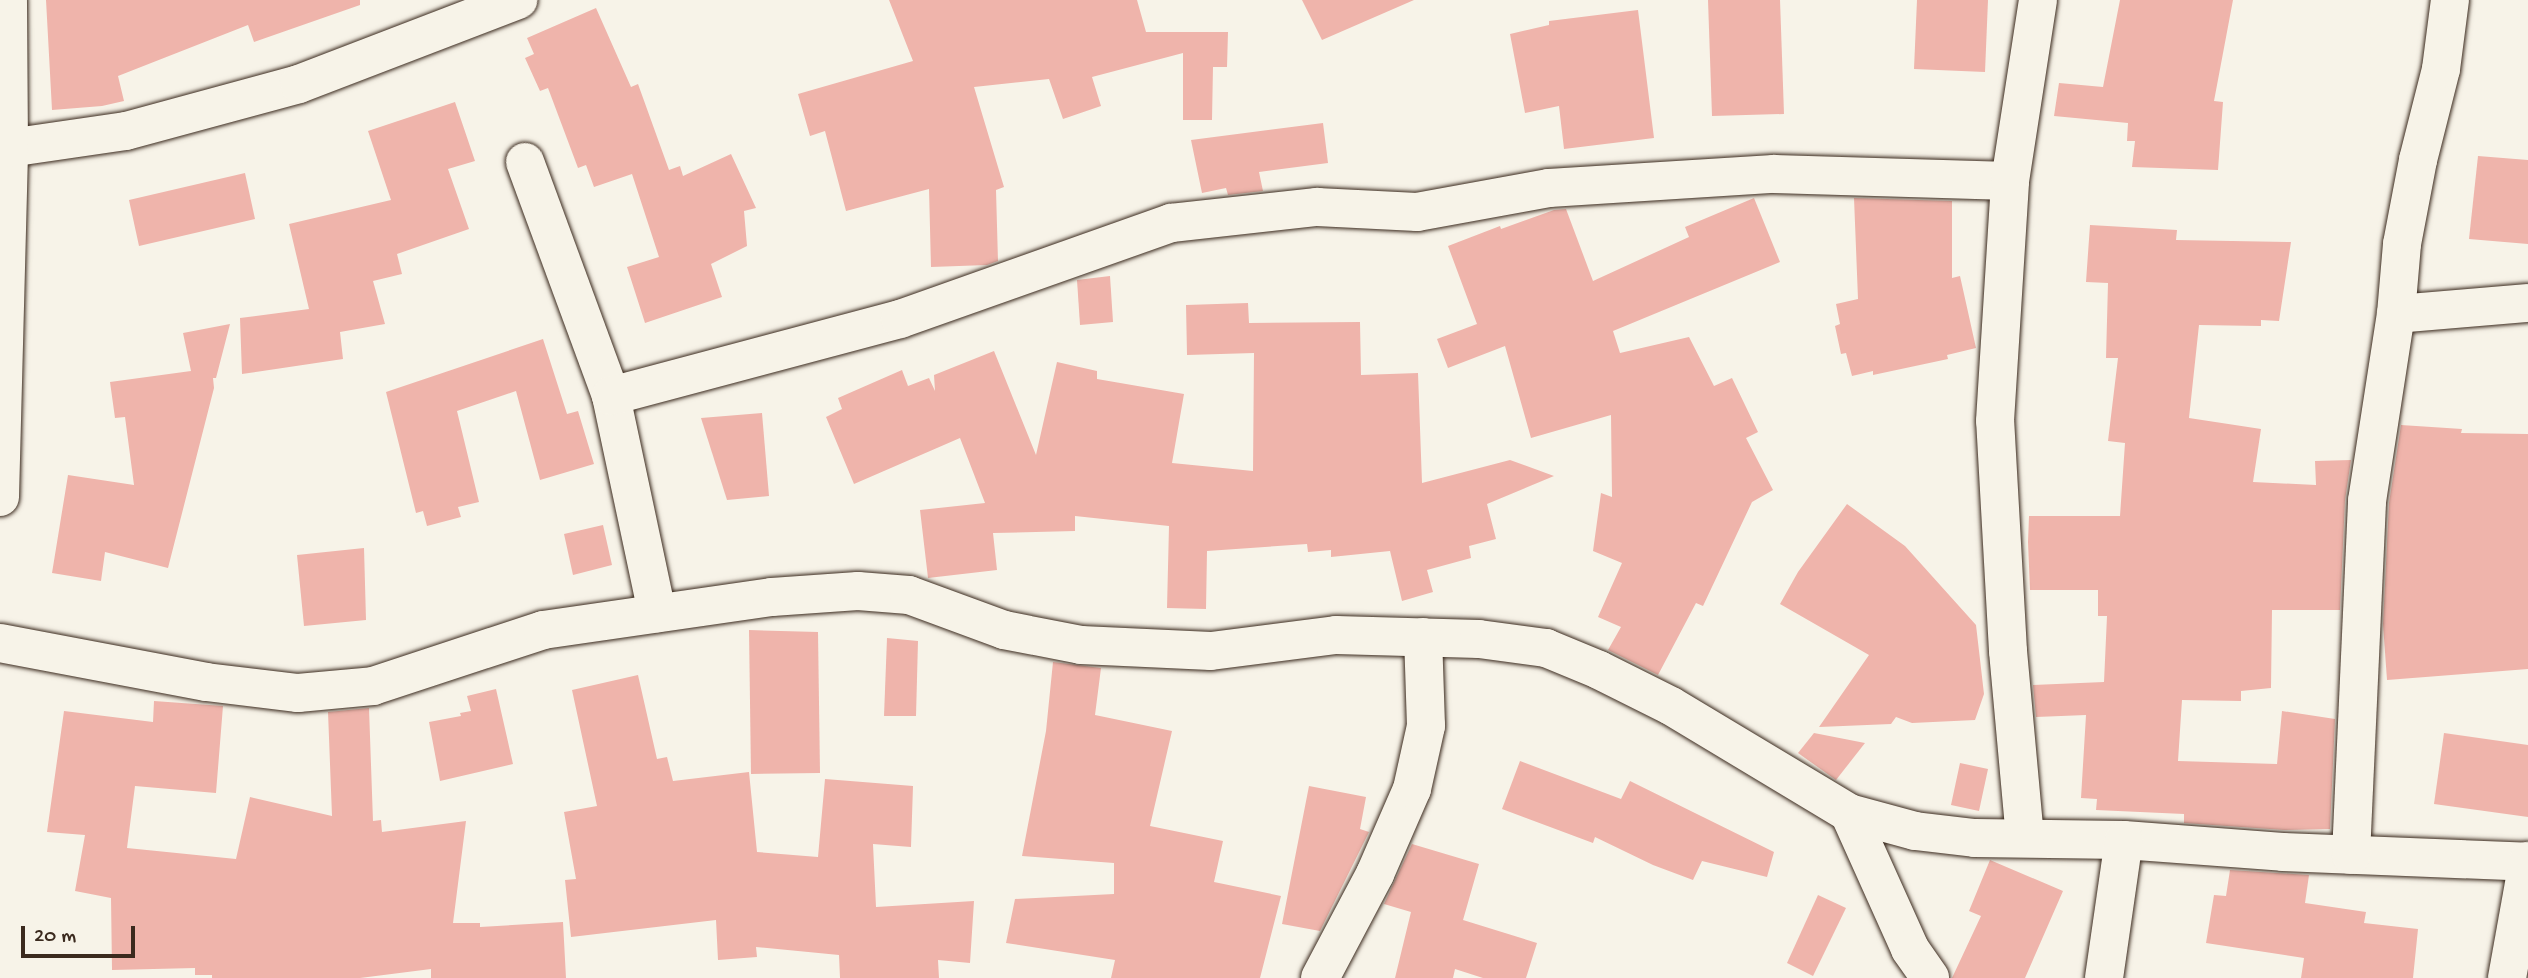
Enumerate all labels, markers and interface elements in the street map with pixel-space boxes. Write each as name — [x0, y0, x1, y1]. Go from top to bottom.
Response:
scale bar — [24, 912, 138, 956]
text: 20 m — [34, 925, 76, 950]

